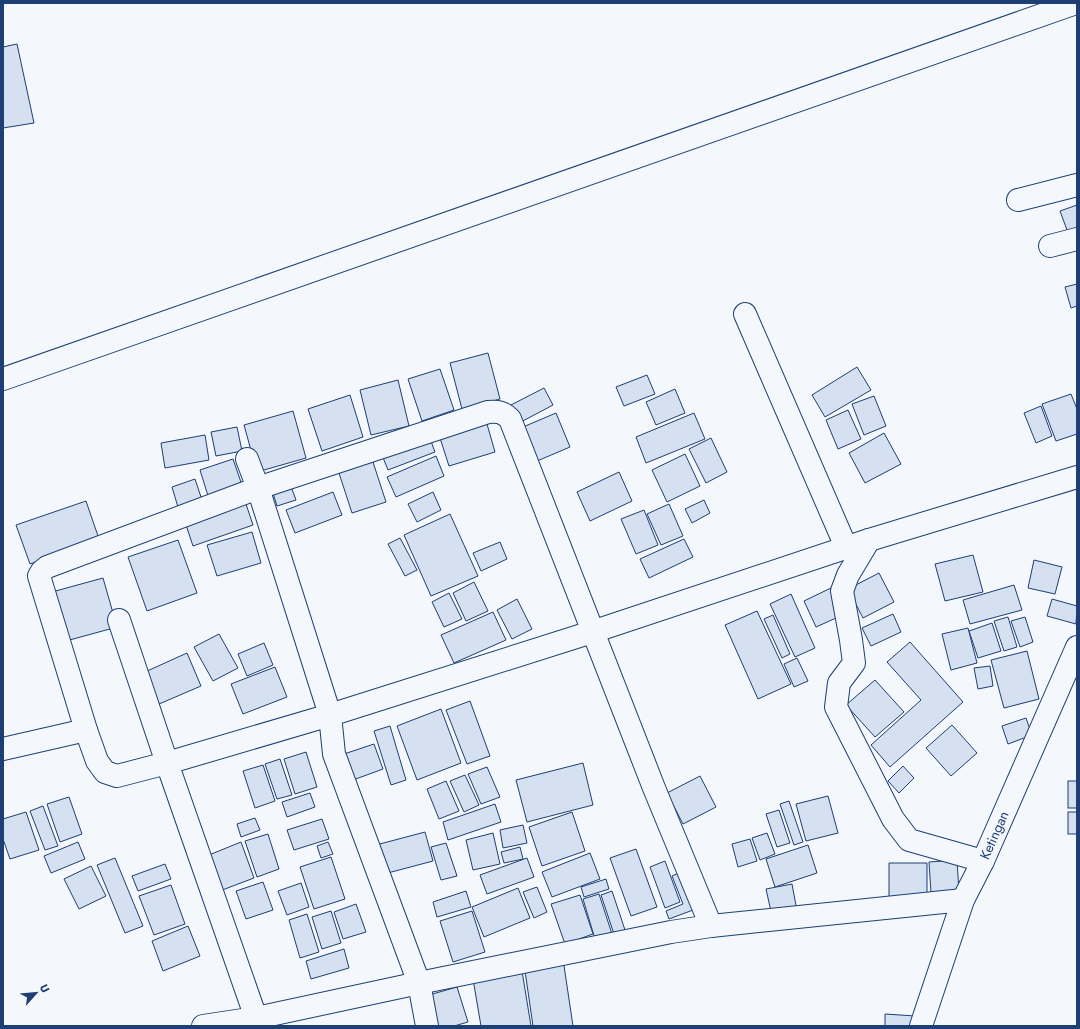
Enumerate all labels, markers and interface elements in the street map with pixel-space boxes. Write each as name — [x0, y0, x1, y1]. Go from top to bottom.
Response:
street label: Ketingan — [974, 808, 1014, 862]
north arrow — [16, 973, 56, 1013]
text: U — [36, 981, 54, 996]

